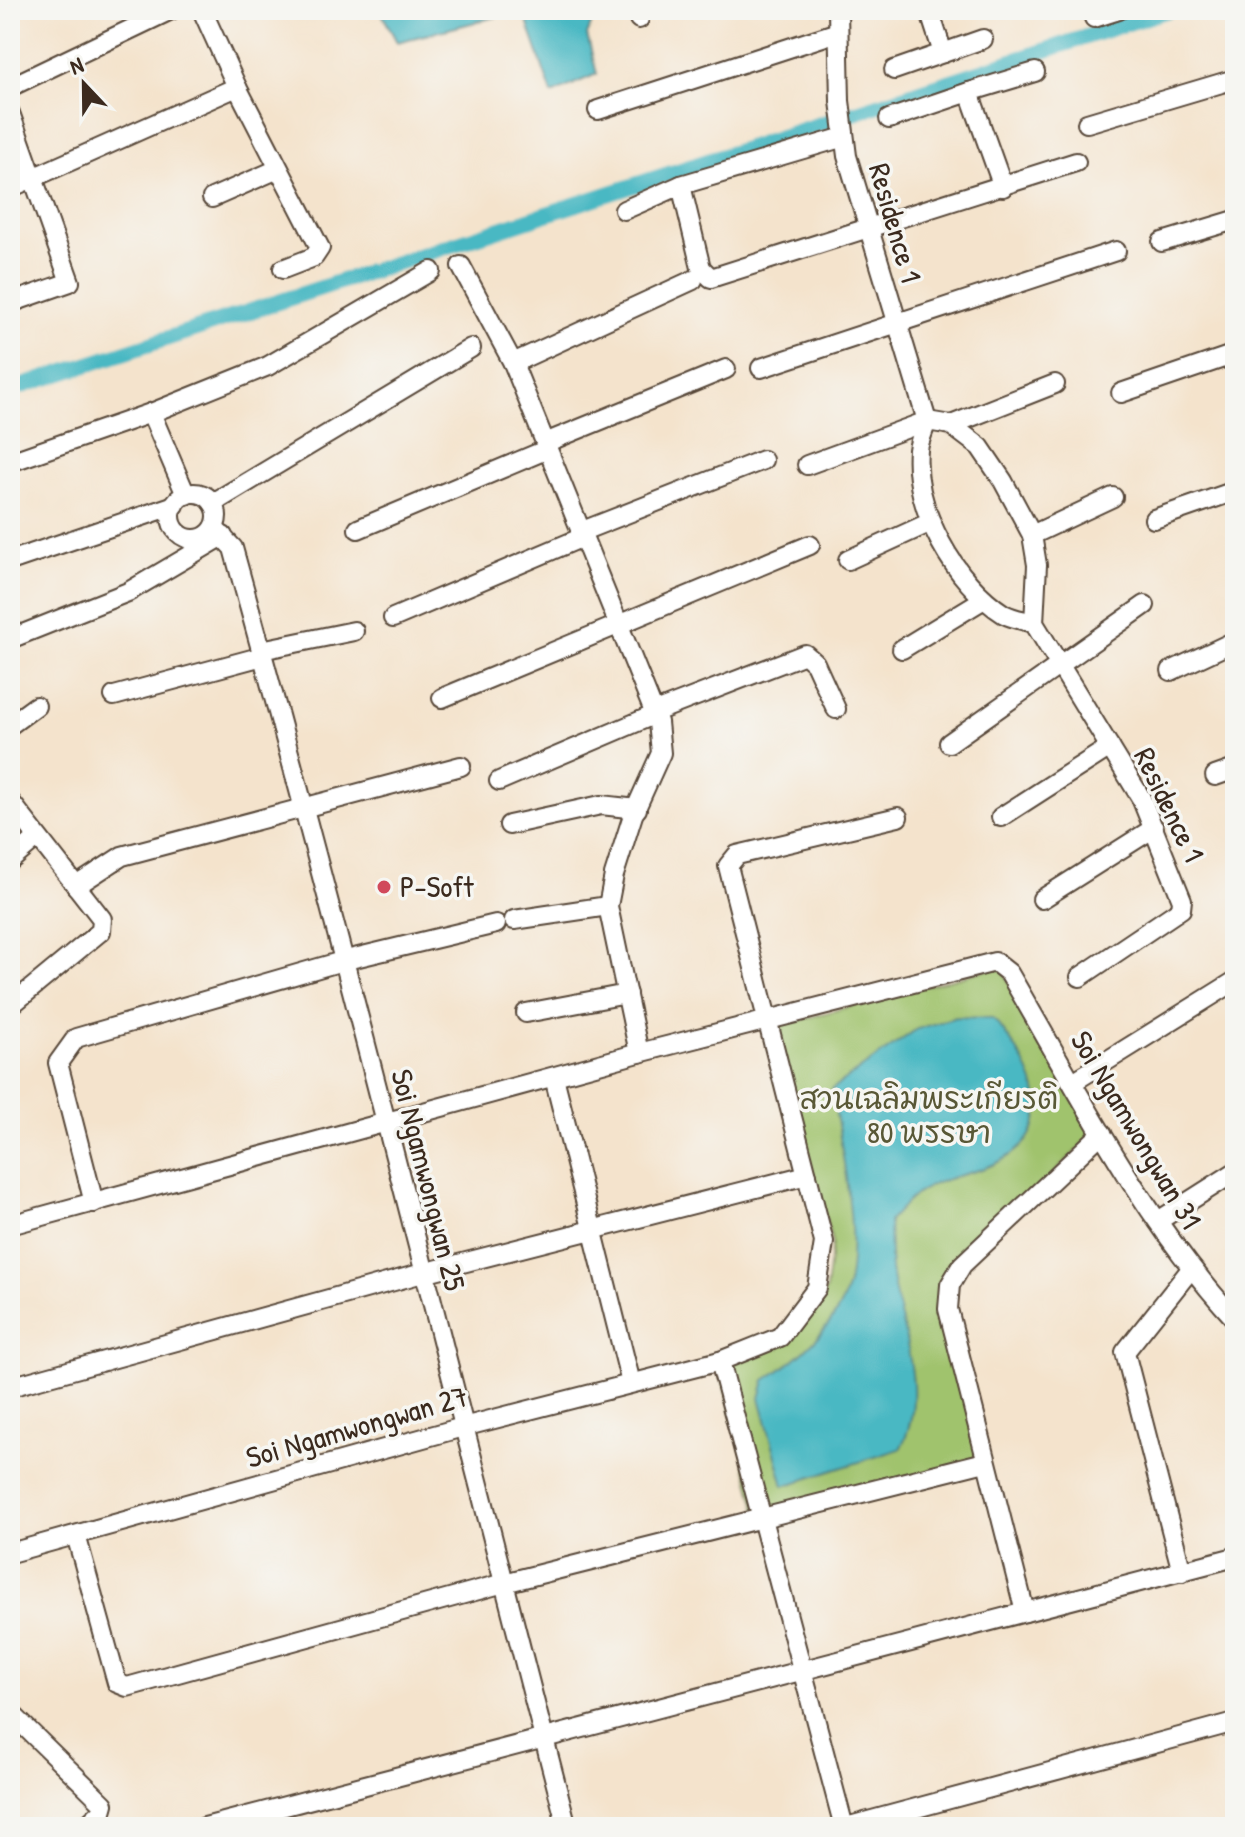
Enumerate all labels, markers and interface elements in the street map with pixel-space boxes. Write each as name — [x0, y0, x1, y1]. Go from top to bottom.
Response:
north arrow — [44, 44, 124, 124]
text: N — [65, 49, 88, 82]
street label: Residence 1 — [860, 158, 932, 287]
street label: Residence 1 — [1125, 741, 1215, 868]
place label: P-Soft — [400, 866, 474, 906]
marker: P-Soft — [375, 878, 393, 896]
street label: Soi Ngamwongwan 31 — [1062, 1023, 1212, 1236]
street label: Soi Ngamwongwan 25 — [382, 1065, 476, 1295]
park label: สวนเฉลิมพระเกียรติ 80 พรรษา — [799, 1078, 1059, 1152]
street label: Soi Ngamwongwan 27 — [241, 1375, 472, 1477]

